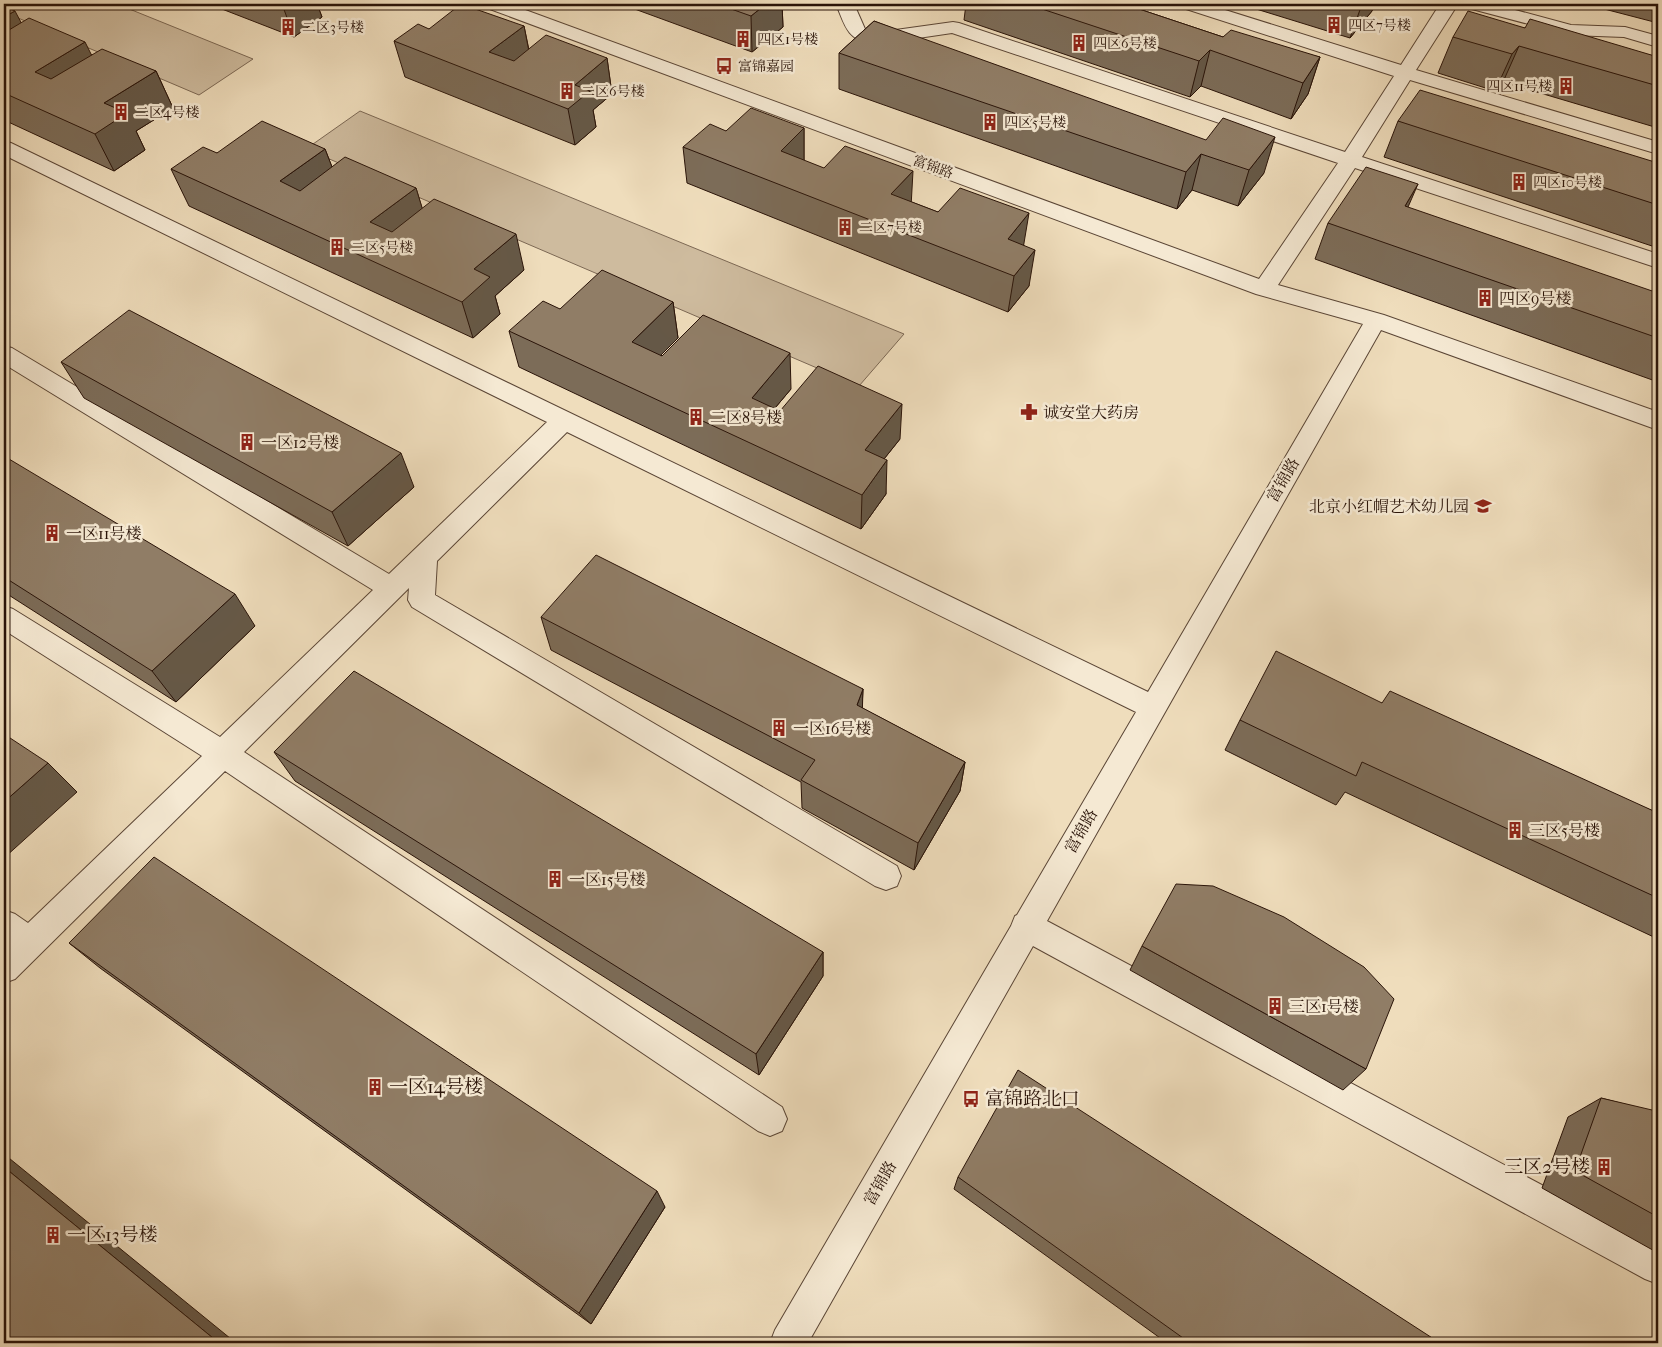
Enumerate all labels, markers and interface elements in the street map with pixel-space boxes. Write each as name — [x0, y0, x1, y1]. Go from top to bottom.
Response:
building icon: 四区7号楼 — [1324, 15, 1344, 35]
building icon: 二区3号楼 — [278, 17, 298, 37]
place label: 四区7号楼 — [1348, 17, 1411, 34]
place label: 二区3号楼 — [302, 19, 364, 36]
building icon: 四区1号楼 — [733, 29, 753, 49]
place label: 四区1号楼 — [757, 31, 818, 48]
building icon: 四区6号楼 — [1069, 33, 1089, 53]
place label: 四区6号楼 — [1093, 35, 1157, 52]
bus stop icon: 富锦嘉园 — [714, 56, 734, 76]
place label: 富锦嘉园 — [738, 58, 794, 75]
building icon: 四区11号楼 — [1556, 76, 1576, 96]
place label: 四区11号楼 — [1486, 78, 1552, 95]
building icon: 二区6号楼 — [557, 81, 577, 101]
place label: 二区6号楼 — [581, 83, 645, 100]
building icon: 二区4号楼 — [111, 102, 131, 122]
place label: 二区4号楼 — [135, 104, 199, 121]
building icon: 四区5号楼 — [980, 112, 1000, 132]
place label: 四区5号楼 — [1004, 114, 1066, 131]
street label: 富锦路 — [910, 152, 956, 182]
building icon: 四区10号楼 — [1509, 172, 1529, 192]
place label: 四区10号楼 — [1533, 174, 1602, 191]
building icon: 二区7号楼 — [835, 217, 855, 237]
place label: 二区7号楼 — [859, 219, 922, 236]
building icon: 二区5号楼 — [327, 237, 347, 257]
place label: 二区5号楼 — [351, 239, 413, 256]
building icon: 四区9号楼 — [1475, 288, 1495, 308]
place label: 四区9号楼 — [1499, 289, 1571, 308]
pharmacy icon: 诚安堂大药房 — [1019, 402, 1039, 422]
place label: 诚安堂大药房 — [1043, 403, 1139, 422]
building icon: 二区8号楼 — [686, 407, 706, 427]
place label: 二区8号楼 — [710, 408, 782, 427]
building icon: 一区12号楼 — [237, 432, 257, 452]
place label: 一区12号楼 — [261, 433, 339, 452]
street label: 富锦路 — [1263, 454, 1303, 506]
school or university icon: 北京小红帽艺术幼儿园 — [1473, 496, 1493, 516]
place label: 北京小红帽艺术幼儿园 — [1309, 497, 1469, 516]
building icon: 一区11号楼 — [42, 523, 62, 543]
place label: 一区11号楼 — [66, 524, 141, 543]
building icon: 一区16号楼 — [769, 718, 789, 738]
place label: 一区16号楼 — [793, 719, 871, 738]
street label: 富锦路 — [1061, 805, 1101, 857]
building icon: 三区5号楼 — [1505, 820, 1525, 840]
place label: 三区5号楼 — [1529, 821, 1600, 840]
building icon: 一区15号楼 — [545, 869, 565, 889]
place label: 一区15号楼 — [569, 870, 646, 889]
building icon: 三区1号楼 — [1265, 996, 1285, 1016]
place label: 三区1号楼 — [1289, 997, 1359, 1016]
place label: 一区14号楼 — [389, 1076, 483, 1098]
building icon: 一区14号楼 — [365, 1077, 385, 1097]
place label: 富锦路北口 — [985, 1088, 1080, 1110]
bus stop icon: 富锦路北口 — [961, 1089, 981, 1109]
place label: 三区2号楼 — [1504, 1156, 1590, 1178]
street label: 富锦路 — [860, 1157, 900, 1209]
building icon: 三区2号楼 — [1594, 1157, 1614, 1177]
place label: 一区13号楼 — [67, 1224, 158, 1246]
building icon: 一区13号楼 — [43, 1225, 63, 1245]

